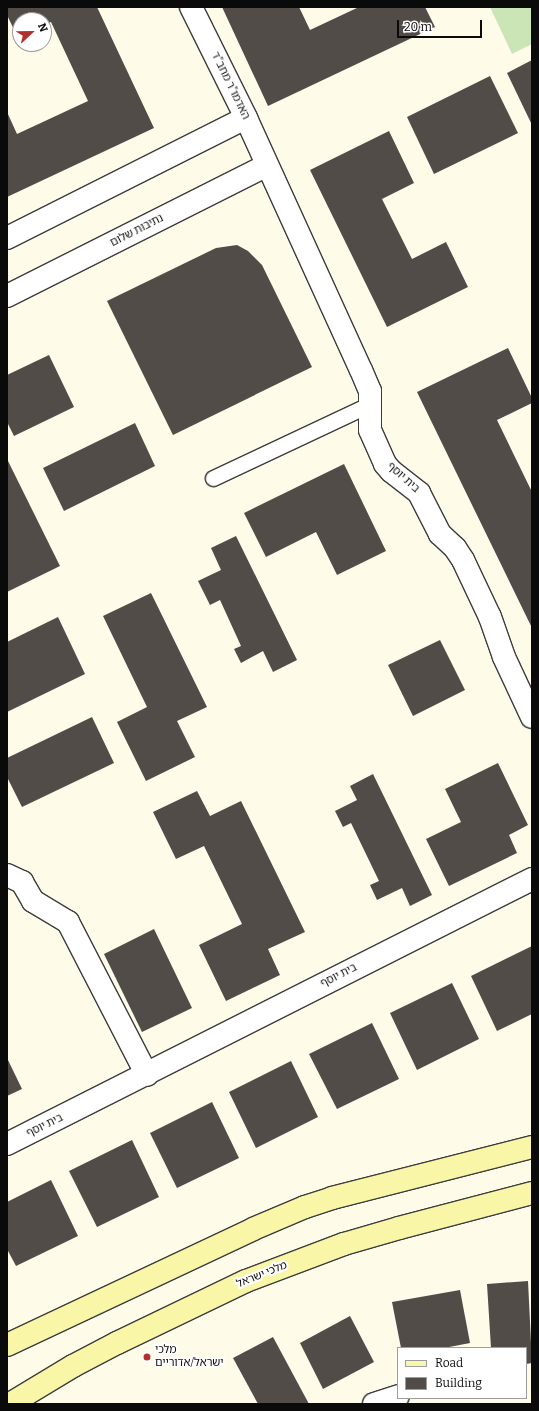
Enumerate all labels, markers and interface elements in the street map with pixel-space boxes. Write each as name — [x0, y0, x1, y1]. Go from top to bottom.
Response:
north arrow — [12, 12, 52, 52]
scale bar — [399, 12, 484, 38]
text: 20 m — [404, 20, 432, 34]
text: N — [35, 21, 50, 34]
street label: האדמו"ר מחב"ד — [208, 50, 252, 122]
street label: נתיבות שלום — [108, 212, 166, 250]
street label: בית יוסף — [384, 460, 422, 496]
street label: בית יוסף — [319, 961, 359, 991]
street label: בית יוסף — [25, 1112, 65, 1140]
street label: מלכי ישראל — [235, 1259, 289, 1291]
place label: מלכי ישראל/אדוריים — [155, 1344, 224, 1370]
legend — [397, 1347, 527, 1399]
marker: מלכי ישראל/אדוריים — [142, 1352, 152, 1362]
text: Road — [435, 1356, 463, 1370]
text: Building — [435, 1376, 482, 1390]

